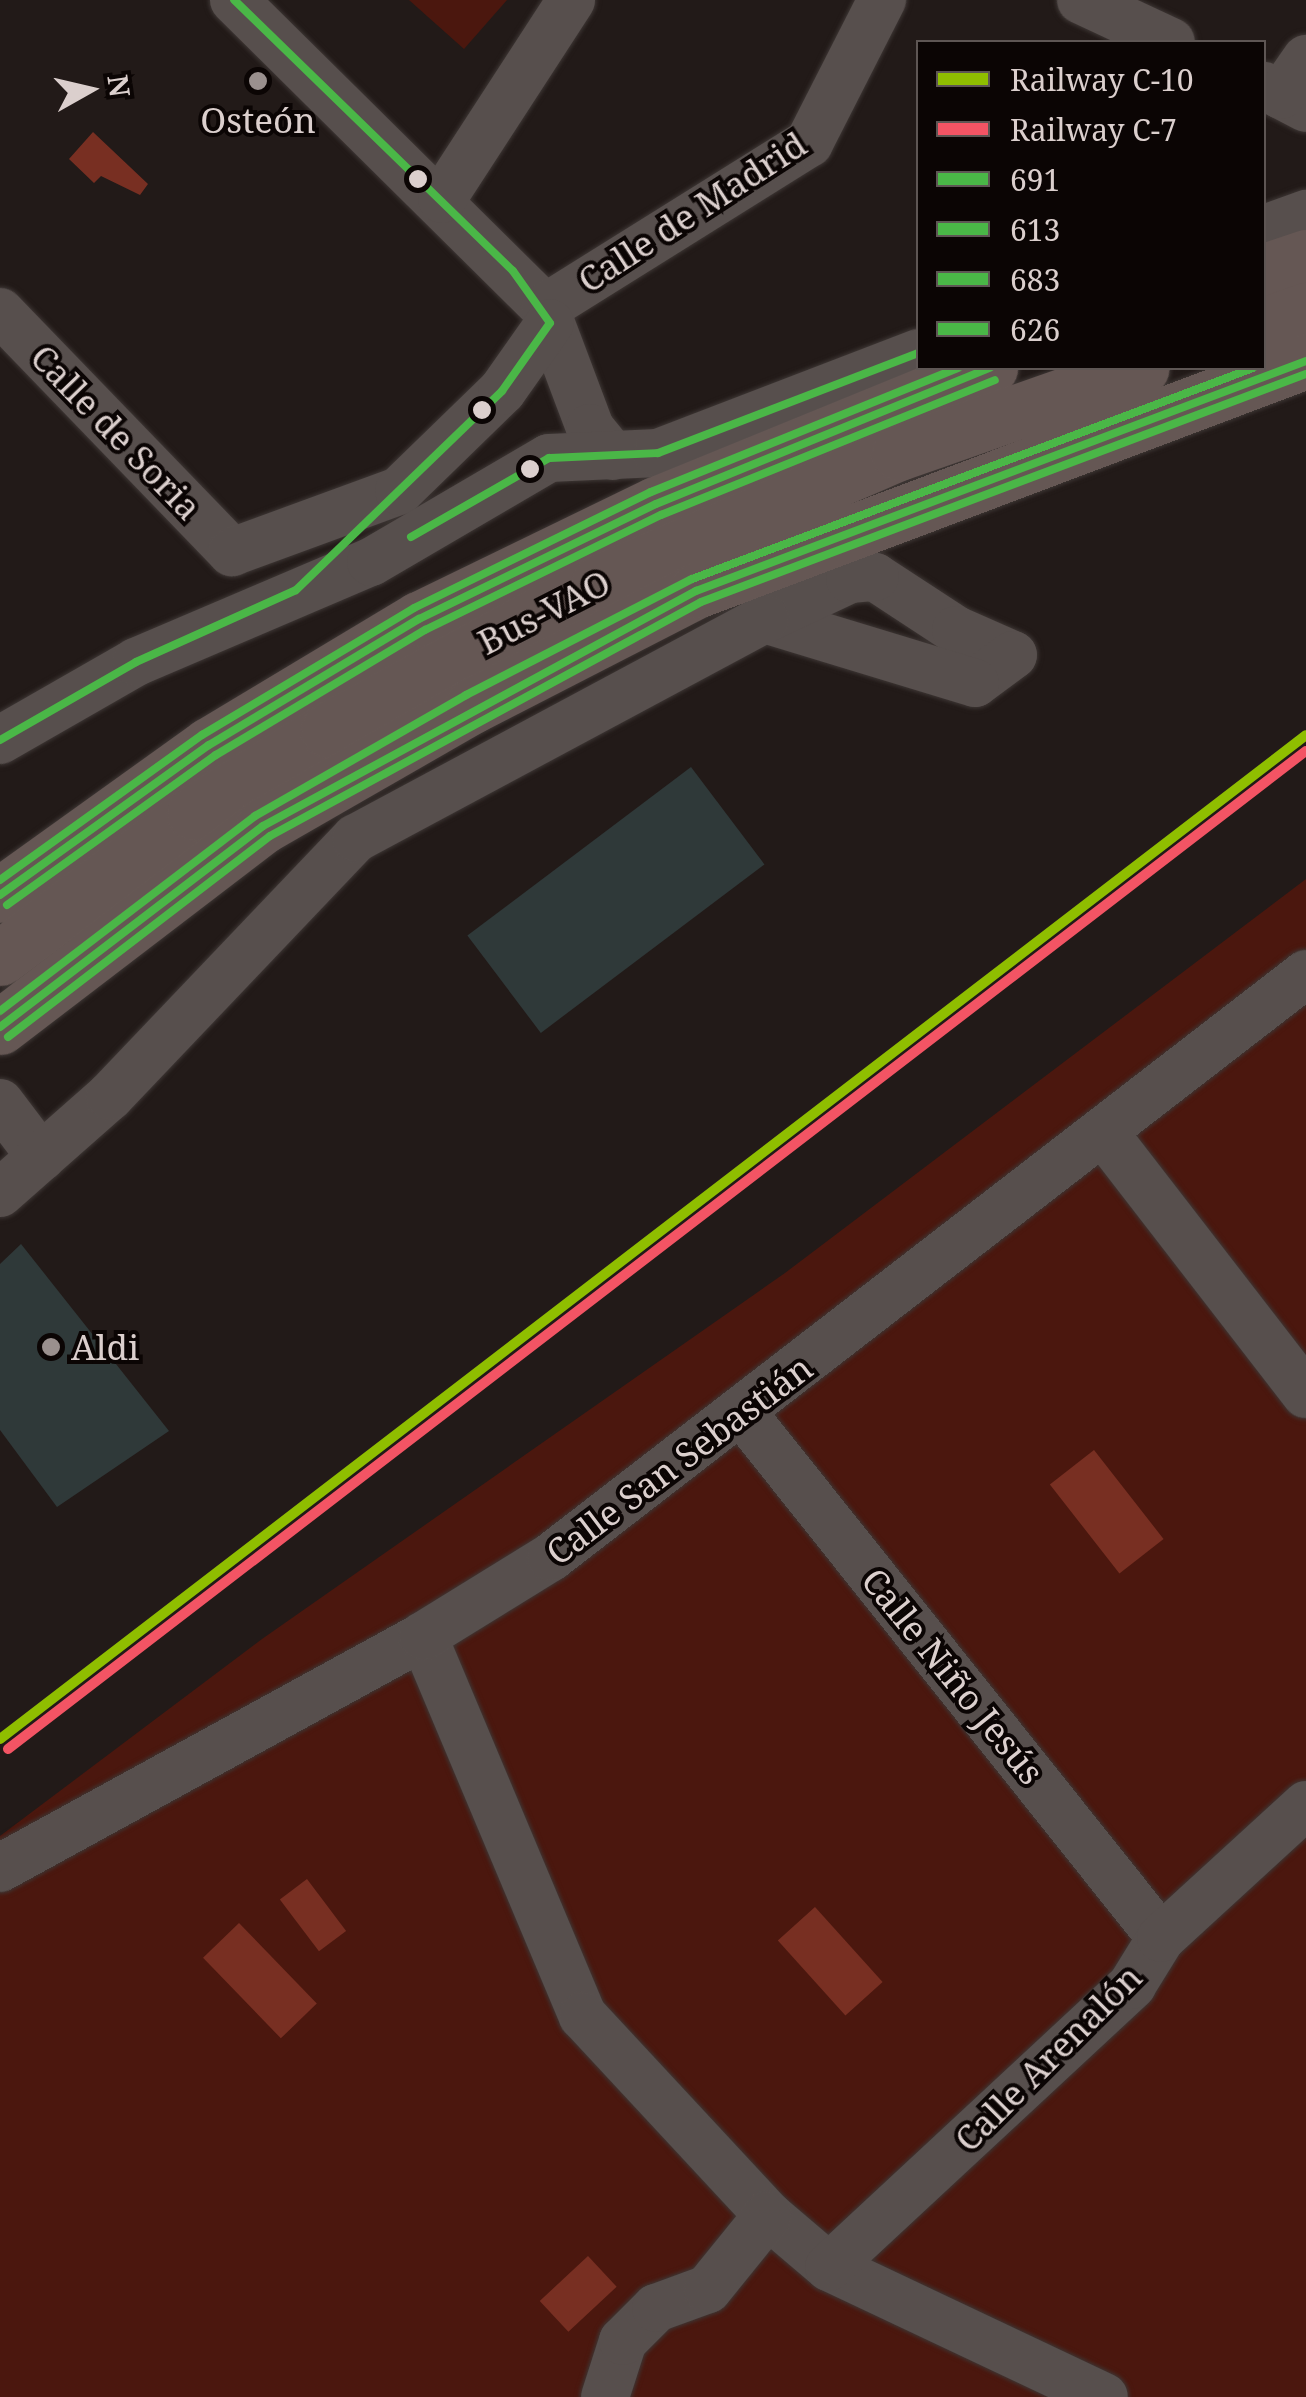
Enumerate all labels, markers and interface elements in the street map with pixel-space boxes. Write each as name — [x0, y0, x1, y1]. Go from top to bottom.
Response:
north arrow — [40, 40, 140, 140]
legend — [916, 40, 1266, 370]
text: Railway C-10 — [1010, 59, 1194, 100]
marker: Osteón — [245, 68, 271, 94]
text: N — [99, 72, 140, 99]
place label: Osteón — [200, 99, 316, 141]
text: Railway C-7 — [1010, 109, 1177, 150]
street label: Calle de Madrid — [570, 123, 814, 301]
text: 691 — [1010, 159, 1060, 200]
unlabelled marker — [408, 169, 428, 189]
text: 613 — [1010, 209, 1060, 250]
text: 683 — [1010, 259, 1060, 300]
text: 626 — [1010, 309, 1060, 350]
street label: Calle de Soria — [22, 336, 210, 528]
unlabelled marker — [472, 400, 492, 420]
unlabelled marker — [520, 459, 540, 479]
street label: Bus-VAO — [471, 561, 617, 663]
place label: Aldi — [71, 1326, 139, 1368]
marker: Aldi — [40, 1336, 62, 1358]
street label: Calle San Sebastián — [538, 1346, 820, 1574]
street label: Calle Niño Jesús — [853, 1560, 1053, 1792]
street label: Calle Arenalón — [946, 1956, 1150, 2160]

